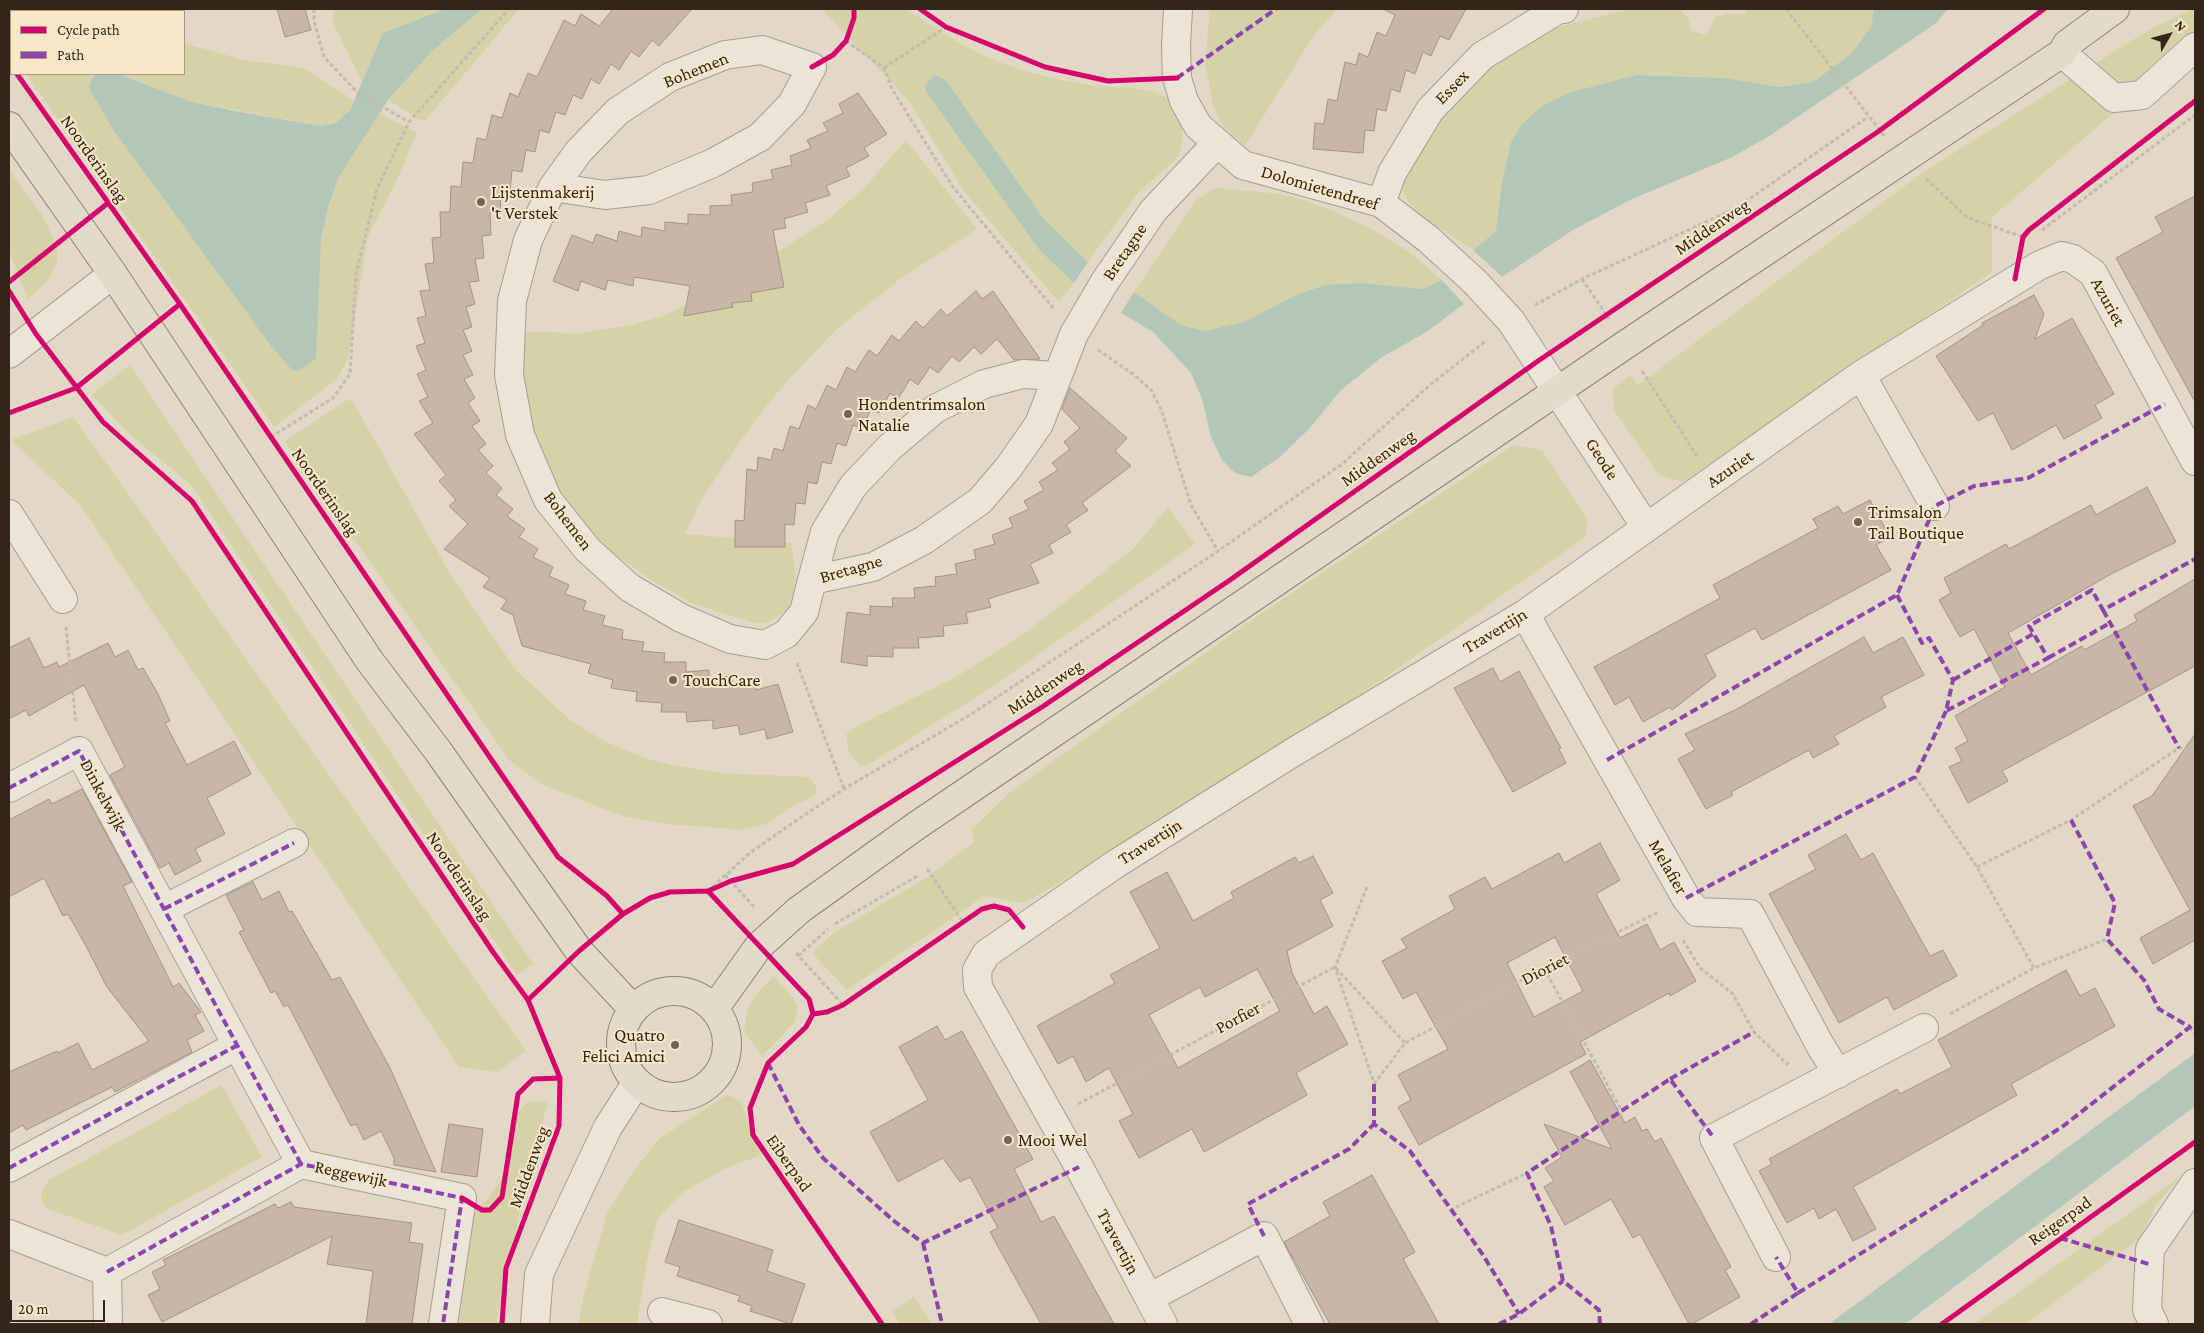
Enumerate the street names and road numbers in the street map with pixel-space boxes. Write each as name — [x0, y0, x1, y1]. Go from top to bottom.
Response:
street label: Bohemen — [660, 47, 732, 93]
street label: Essex — [1430, 65, 1474, 109]
street label: Noorderinslag — [56, 111, 132, 207]
street label: Dolomietendreef — [1259, 161, 1381, 215]
street label: Middenweg — [1670, 194, 1754, 260]
street label: Bretagne — [1098, 219, 1152, 285]
street label: Azuriet — [2086, 274, 2130, 330]
street label: Middenweg — [1337, 425, 1419, 491]
street label: Geode — [1581, 434, 1623, 484]
street label: Noorderinslag — [287, 444, 363, 540]
street label: Azuriet — [1702, 445, 1758, 493]
street label: Bohemen — [539, 487, 597, 555]
street label: Bretagne — [817, 550, 885, 588]
street label: Travertijn — [1459, 603, 1531, 659]
street label: Middenweg — [1003, 655, 1087, 719]
street label: Dinkelwijk — [75, 755, 131, 835]
street label: Travertijn — [1114, 814, 1186, 870]
street label: Noorderinslag — [421, 827, 497, 925]
street label: Melafier — [1644, 836, 1692, 898]
street label: Dioriet — [1518, 948, 1572, 990]
street label: Porfier — [1212, 997, 1264, 1039]
street label: Middenweg — [504, 1123, 554, 1211]
street label: Eiberpad — [761, 1130, 817, 1196]
street label: Reggewijk — [313, 1156, 389, 1192]
street label: Reigerpad — [2024, 1191, 2096, 1251]
street label: Travertijn — [1092, 1205, 1144, 1279]

